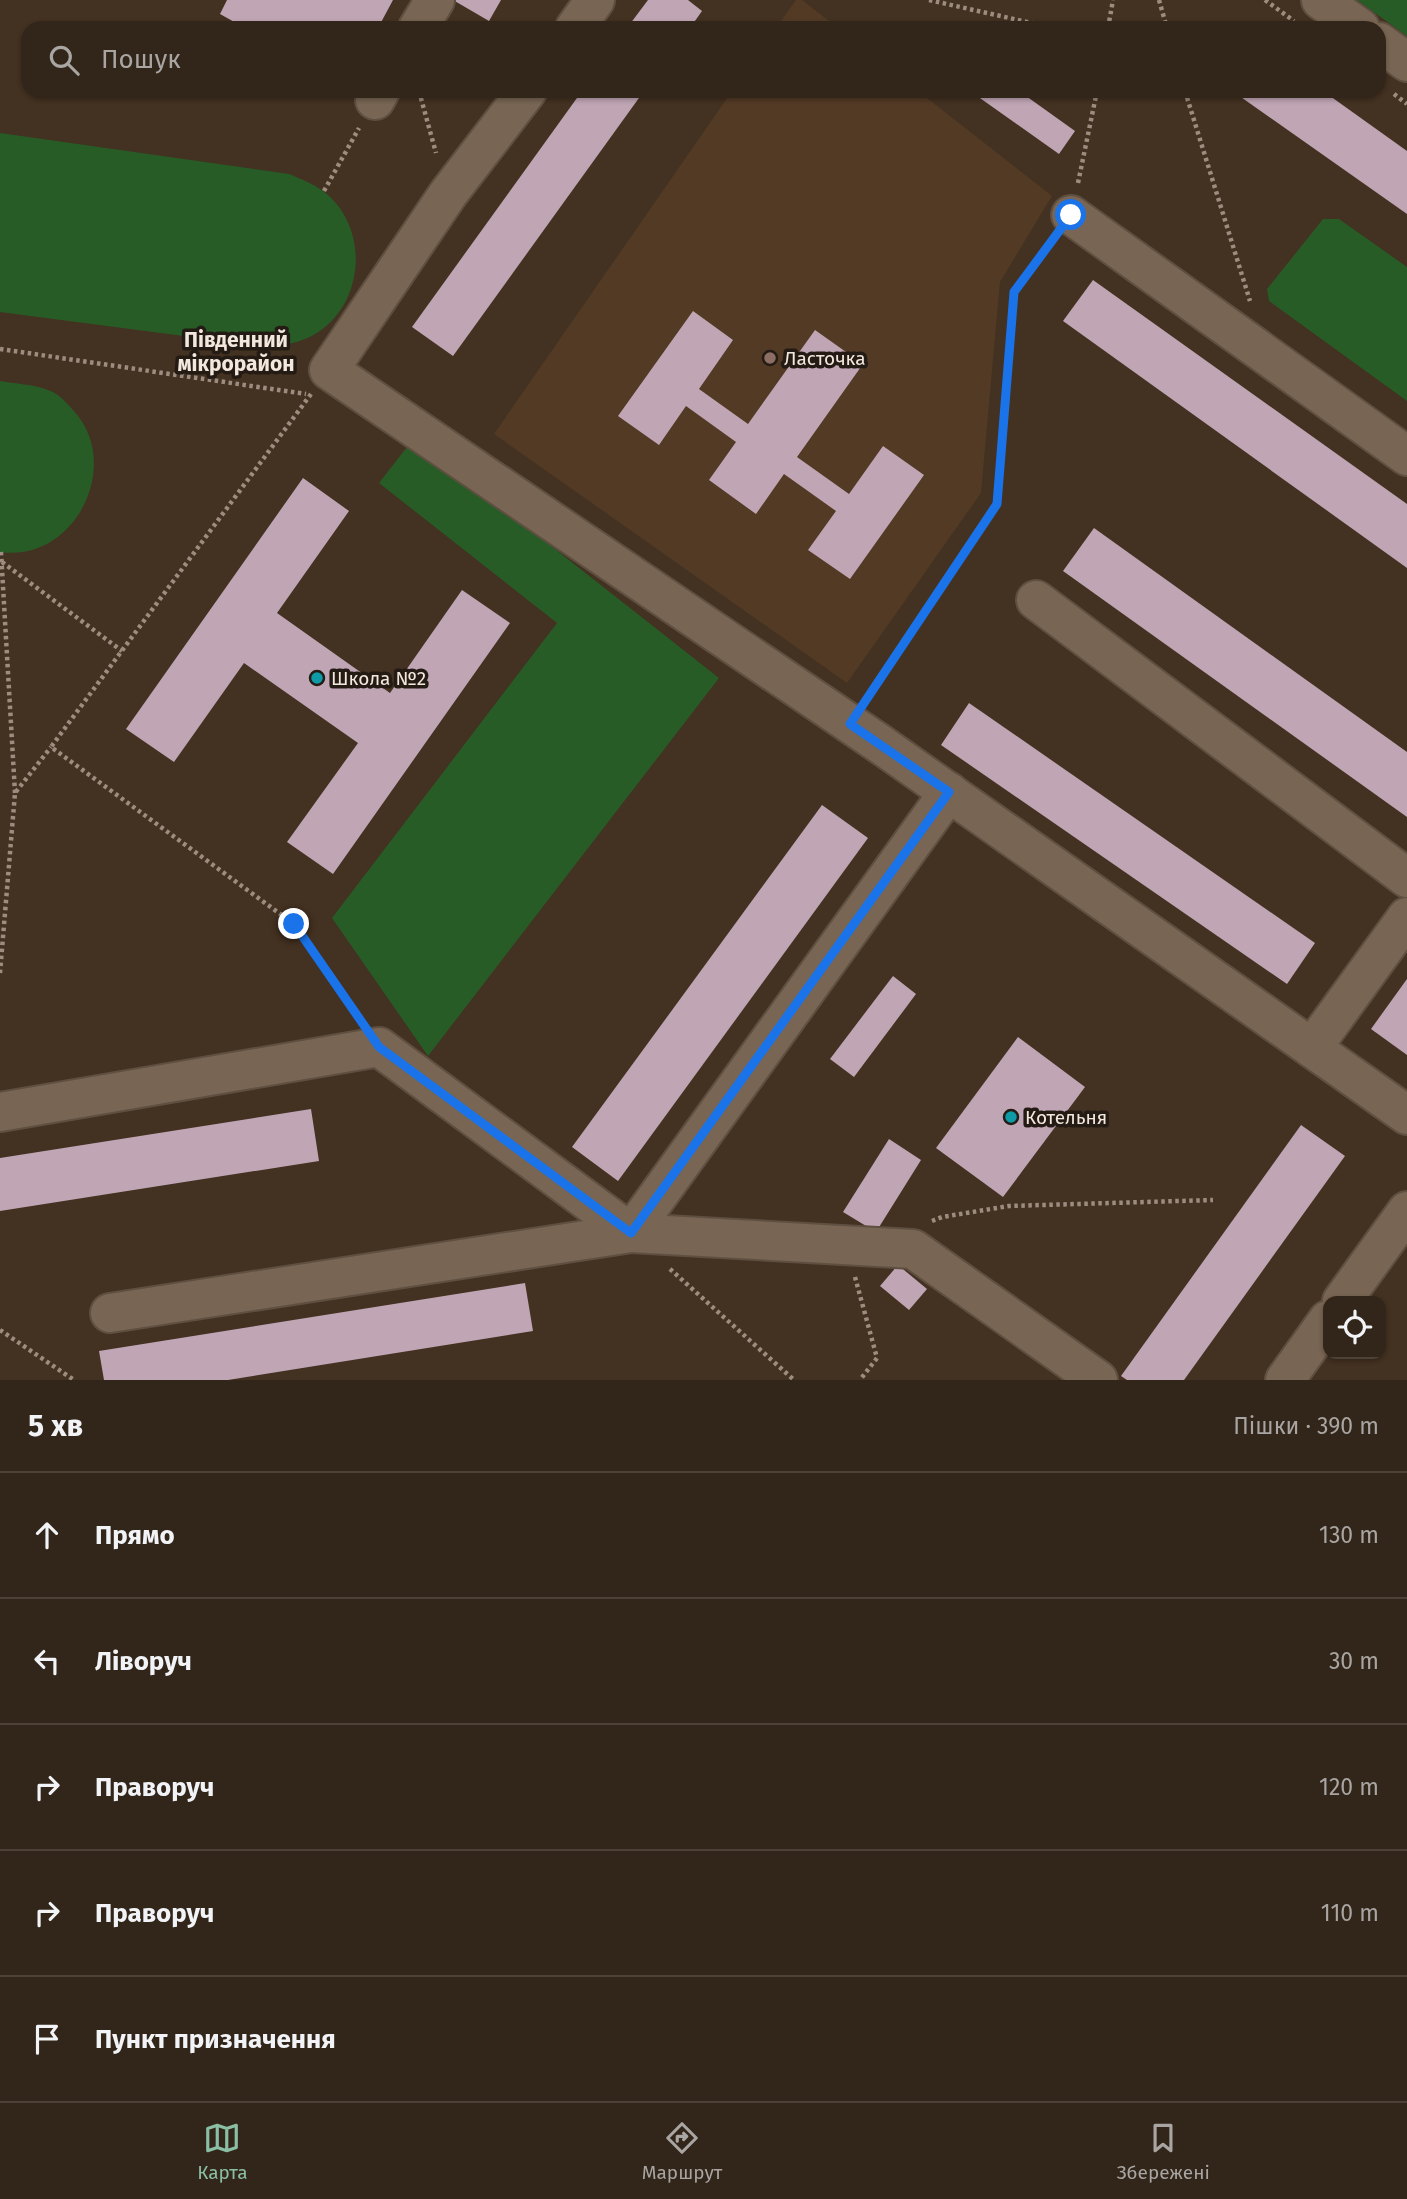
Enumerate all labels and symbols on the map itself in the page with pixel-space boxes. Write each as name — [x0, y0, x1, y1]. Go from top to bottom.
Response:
route start — [1055, 199, 1086, 230]
district label: Південний мікрорайон — [177, 327, 295, 377]
place label: Ласточка — [784, 347, 866, 370]
marker: Ласточка — [762, 350, 778, 366]
place label: Школа №2 — [331, 667, 426, 690]
marker: Школа №2 — [309, 670, 325, 686]
route end — [278, 908, 309, 939]
place label: Котельня — [1025, 1106, 1107, 1129]
marker: Котельня — [1003, 1109, 1019, 1125]

